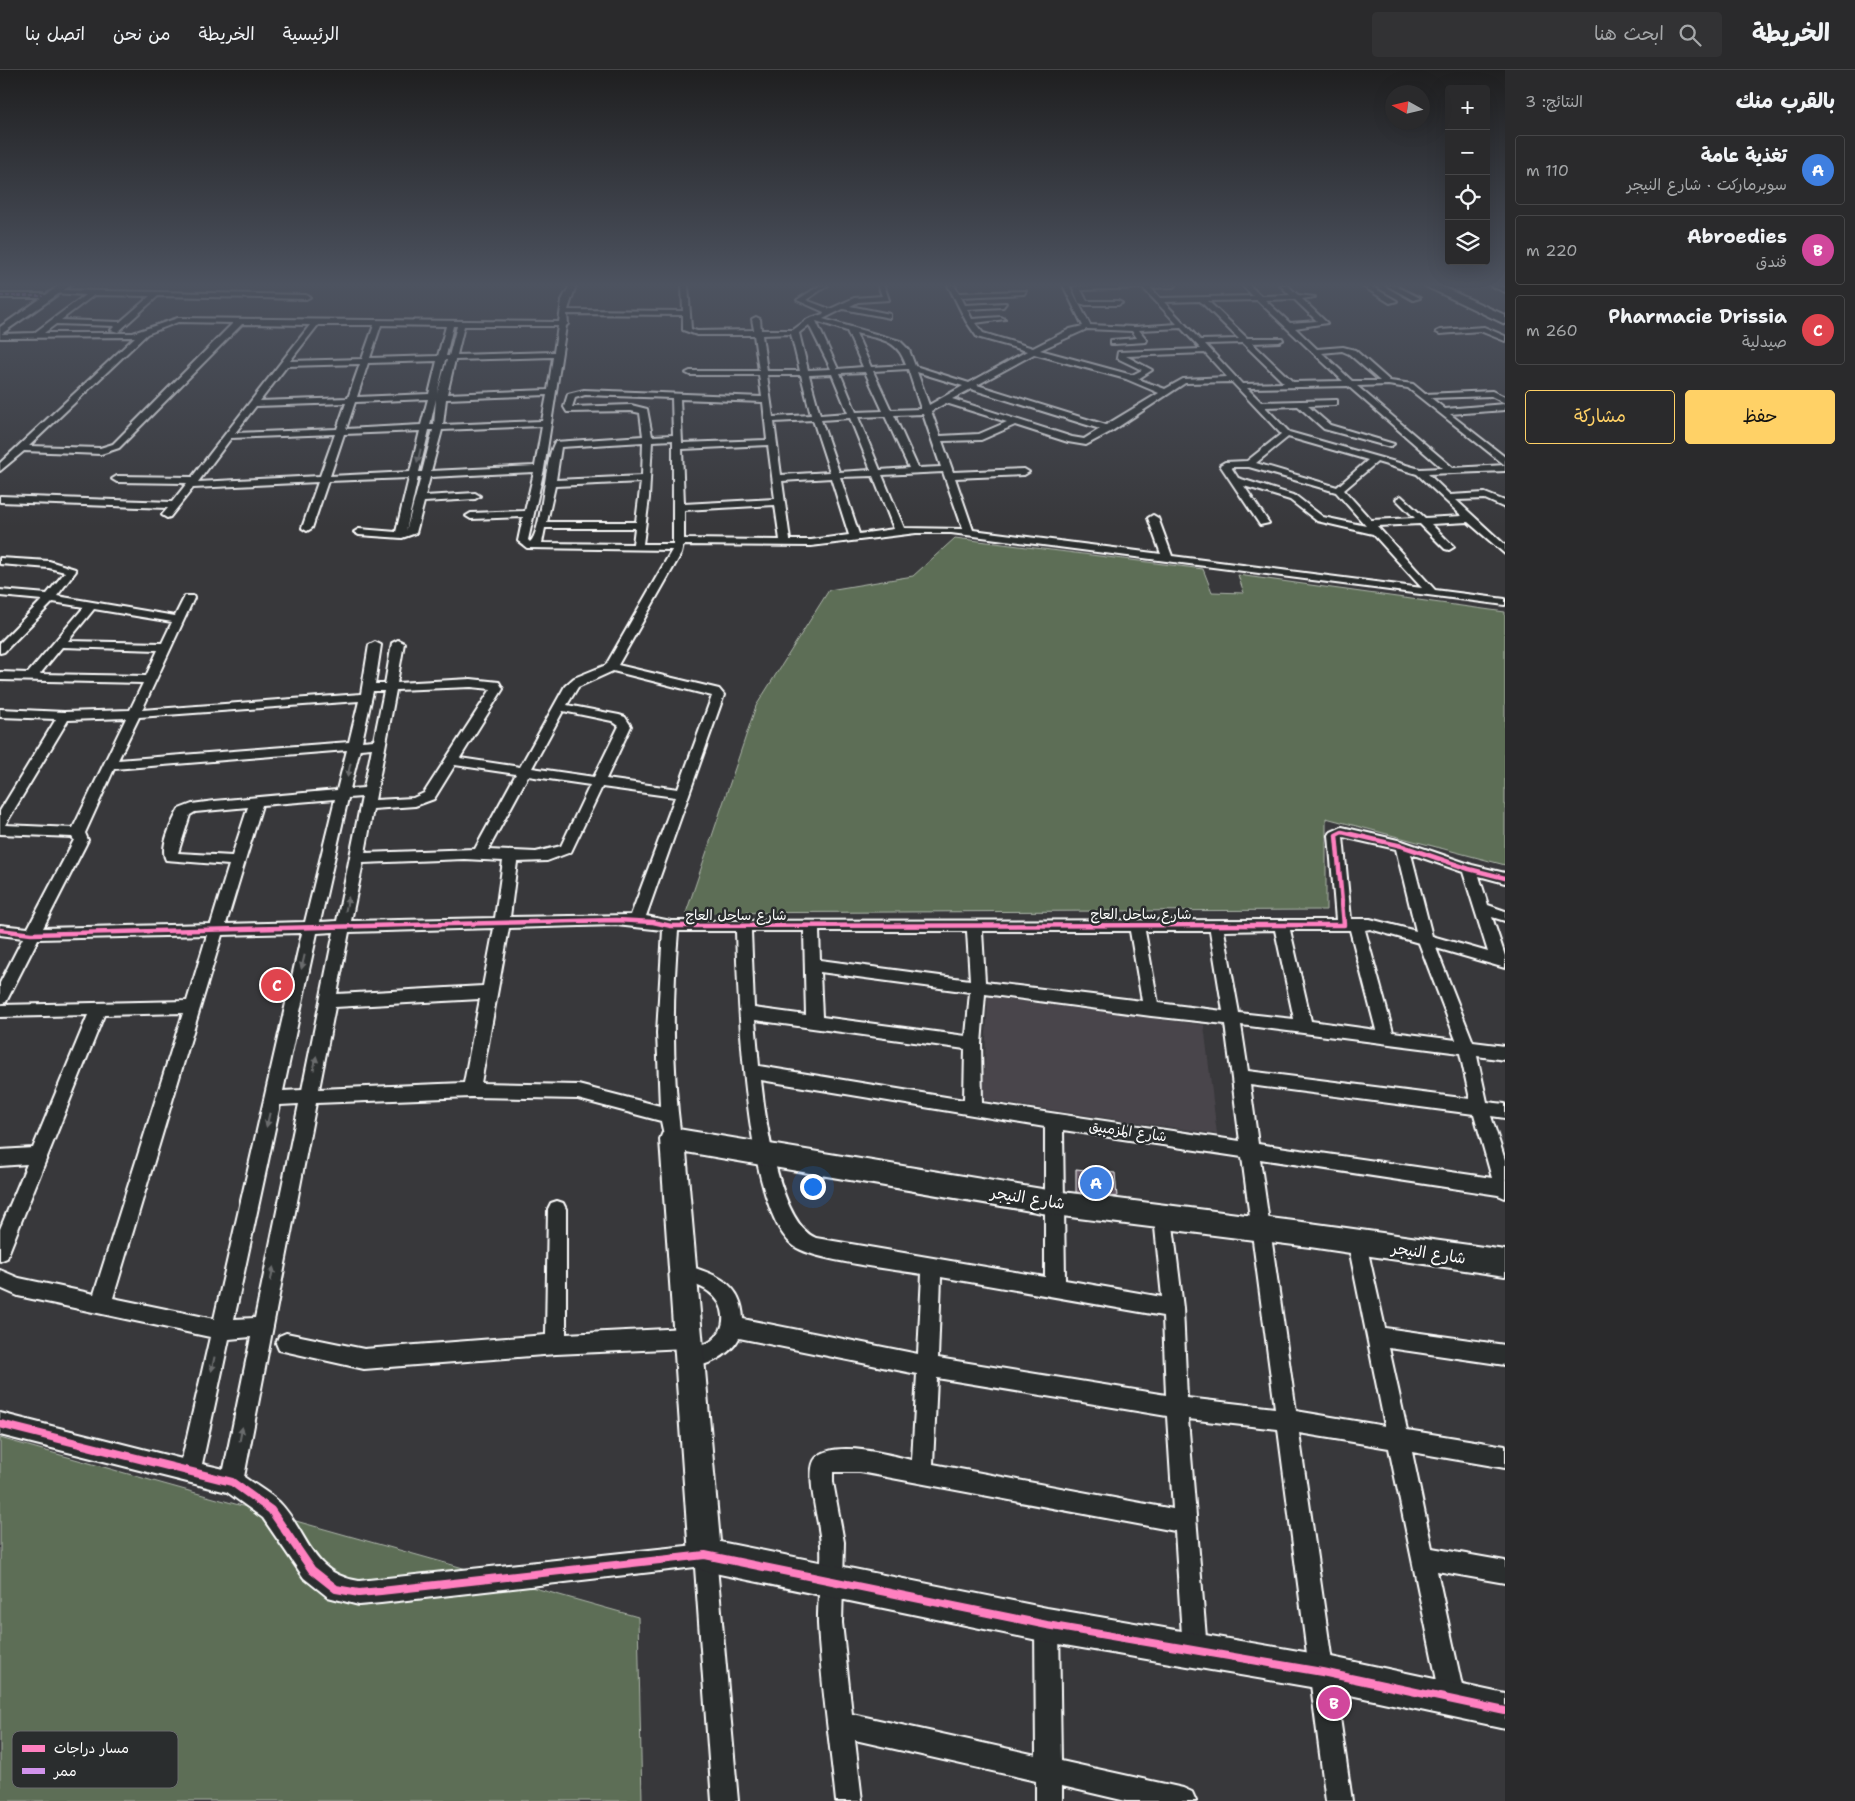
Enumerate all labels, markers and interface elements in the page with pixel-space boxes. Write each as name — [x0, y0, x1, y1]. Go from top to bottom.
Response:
search box — [1372, 12, 1722, 57]
text: الخريطة — [1752, 17, 1830, 49]
text: ابحث هنا — [1594, 21, 1664, 46]
icon: search — [1676, 21, 1704, 49]
text: اتصل بنا — [25, 22, 85, 46]
text: من نحن — [113, 22, 171, 46]
text: الخريطة — [199, 22, 255, 46]
text: الرئيسية — [283, 22, 339, 46]
north arrow — [1385, 85, 1430, 130]
map controls — [1445, 85, 1490, 265]
button: + — [1445, 85, 1490, 130]
text: بالقرب منك — [1736, 87, 1835, 115]
text: النتائج: 3 — [1525, 91, 1583, 112]
button: − — [1445, 130, 1490, 175]
text: تغذية عامة — [1701, 143, 1787, 168]
text: 110 m — [1526, 160, 1569, 181]
text: A — [1812, 160, 1824, 181]
text: سوبرماركت · شارع النيجر — [1627, 174, 1787, 195]
button: locate — [1445, 175, 1490, 220]
button: layers — [1445, 220, 1490, 265]
text: Abroedies — [1687, 224, 1787, 249]
text: 220 m — [1526, 240, 1578, 261]
text: B — [1813, 240, 1823, 261]
text: فندق — [1756, 251, 1787, 272]
text: Pharmacie Drissia — [1608, 304, 1787, 329]
text: 260 m — [1526, 320, 1578, 341]
text: C — [1813, 320, 1823, 341]
text: صيدلية — [1742, 331, 1787, 352]
button: مشاركة — [1525, 390, 1675, 444]
button: حفظ — [1685, 390, 1835, 444]
one-way arrow — [415, 449, 423, 464]
one-way arrow — [345, 762, 353, 777]
one-way arrow — [343, 897, 351, 912]
street label: شارع ساحل العاج — [1090, 905, 1192, 924]
street label: شارع ساحل العاج — [685, 906, 787, 925]
one-way arrow — [299, 954, 307, 970]
pin: C — [261, 966, 293, 1004]
one-way arrow — [311, 1055, 319, 1071]
one-way arrow — [264, 1113, 272, 1128]
street label: شارع المزمبيق — [1088, 1117, 1168, 1146]
pin: A — [1080, 1164, 1112, 1202]
your location — [800, 1174, 826, 1200]
street label: شارع النيجر — [987, 1181, 1066, 1215]
street label: شارع النيجر — [1389, 1237, 1467, 1270]
one-way arrow — [268, 1267, 276, 1282]
one-way arrow — [208, 1357, 216, 1373]
one-way arrow — [237, 1426, 245, 1441]
pin: B — [1318, 1684, 1350, 1722]
legend — [12, 1731, 178, 1788]
text: مسار دراجات — [54, 1739, 129, 1757]
text: ممر — [53, 1762, 77, 1780]

